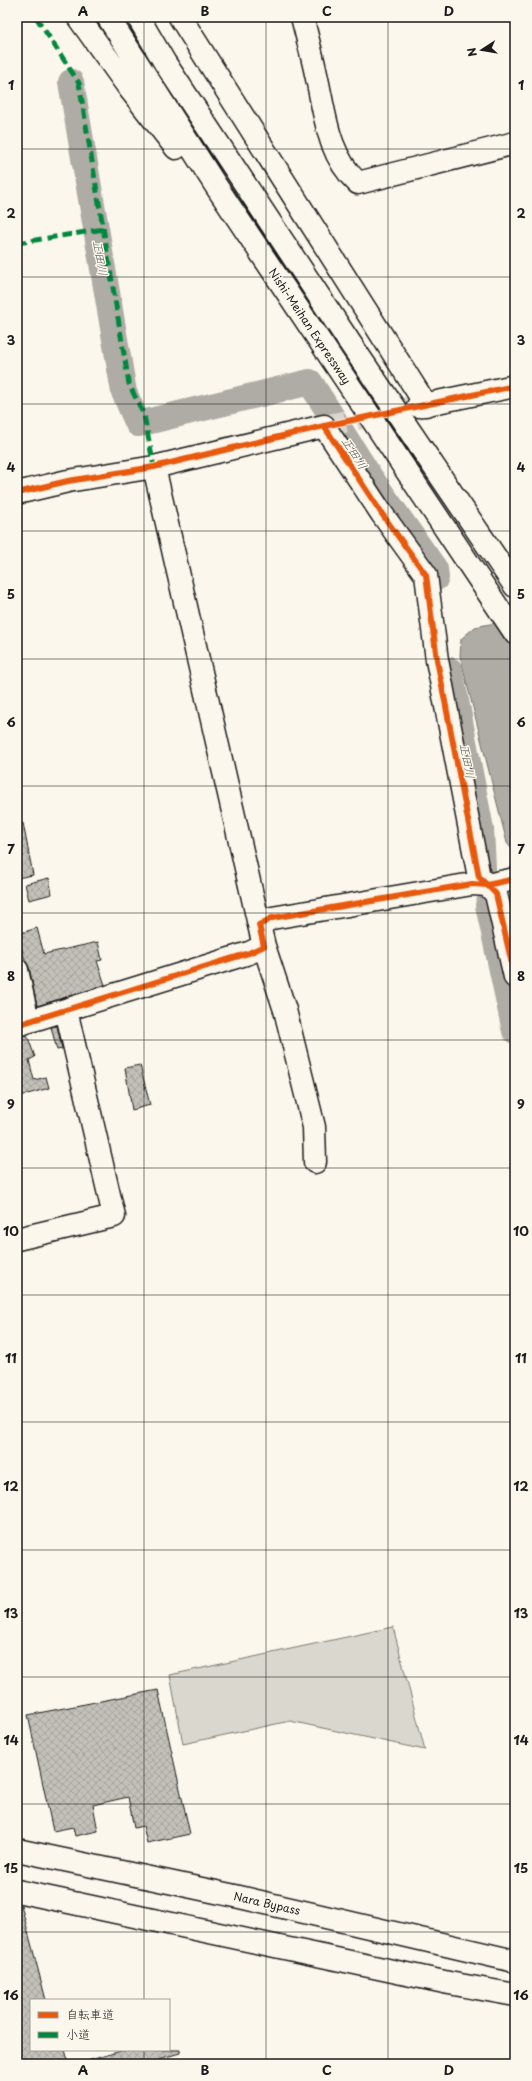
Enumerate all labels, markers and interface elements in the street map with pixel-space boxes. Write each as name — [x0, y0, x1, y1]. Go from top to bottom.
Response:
text: A — [78, 1, 88, 20]
text: B — [201, 1, 210, 20]
text: C — [322, 1, 332, 20]
text: D — [444, 1, 454, 20]
north arrow — [462, 30, 502, 70]
text: N — [462, 46, 481, 58]
text: 1 — [8, 75, 14, 94]
text: 1 — [518, 75, 524, 94]
text: 2 — [6, 203, 16, 222]
text: 2 — [516, 203, 526, 222]
water label: 正田川 — [89, 239, 113, 277]
street label: Nishi-Meihan Expressway — [265, 265, 355, 387]
text: 3 — [7, 330, 16, 349]
text: 3 — [517, 330, 526, 349]
water label: 正田川 — [338, 433, 372, 473]
text: 4 — [7, 457, 16, 476]
text: 4 — [517, 457, 526, 476]
text: 5 — [7, 584, 15, 603]
text: 5 — [517, 584, 525, 603]
text: 6 — [6, 712, 16, 731]
text: 6 — [516, 712, 526, 731]
water label: 正田川 — [456, 742, 480, 780]
text: 7 — [7, 839, 15, 858]
text: 7 — [517, 839, 525, 858]
text: 8 — [7, 966, 15, 985]
text: 8 — [517, 966, 525, 985]
text: 9 — [7, 1094, 15, 1113]
text: 9 — [517, 1094, 525, 1113]
text: 10 — [3, 1221, 19, 1240]
text: 10 — [513, 1221, 529, 1240]
text: 11 — [5, 1348, 17, 1367]
text: 11 — [515, 1348, 527, 1367]
text: 12 — [3, 1476, 19, 1495]
text: 12 — [513, 1476, 529, 1495]
text: 13 — [4, 1603, 19, 1622]
text: 13 — [514, 1603, 529, 1622]
text: 14 — [3, 1730, 19, 1749]
text: 14 — [513, 1730, 529, 1749]
text: 15 — [4, 1858, 18, 1877]
text: 15 — [514, 1858, 528, 1877]
street label: Nara Bypass — [232, 1887, 302, 1919]
text: 16 — [3, 1985, 19, 2004]
text: 16 — [513, 1985, 529, 2004]
legend — [30, 1999, 170, 2051]
text: 自転車道 — [66, 2005, 114, 2023]
text: 小道 — [66, 2025, 90, 2043]
text: A — [78, 2060, 88, 2079]
text: B — [201, 2060, 210, 2079]
text: C — [322, 2060, 332, 2079]
text: D — [444, 2060, 454, 2079]

